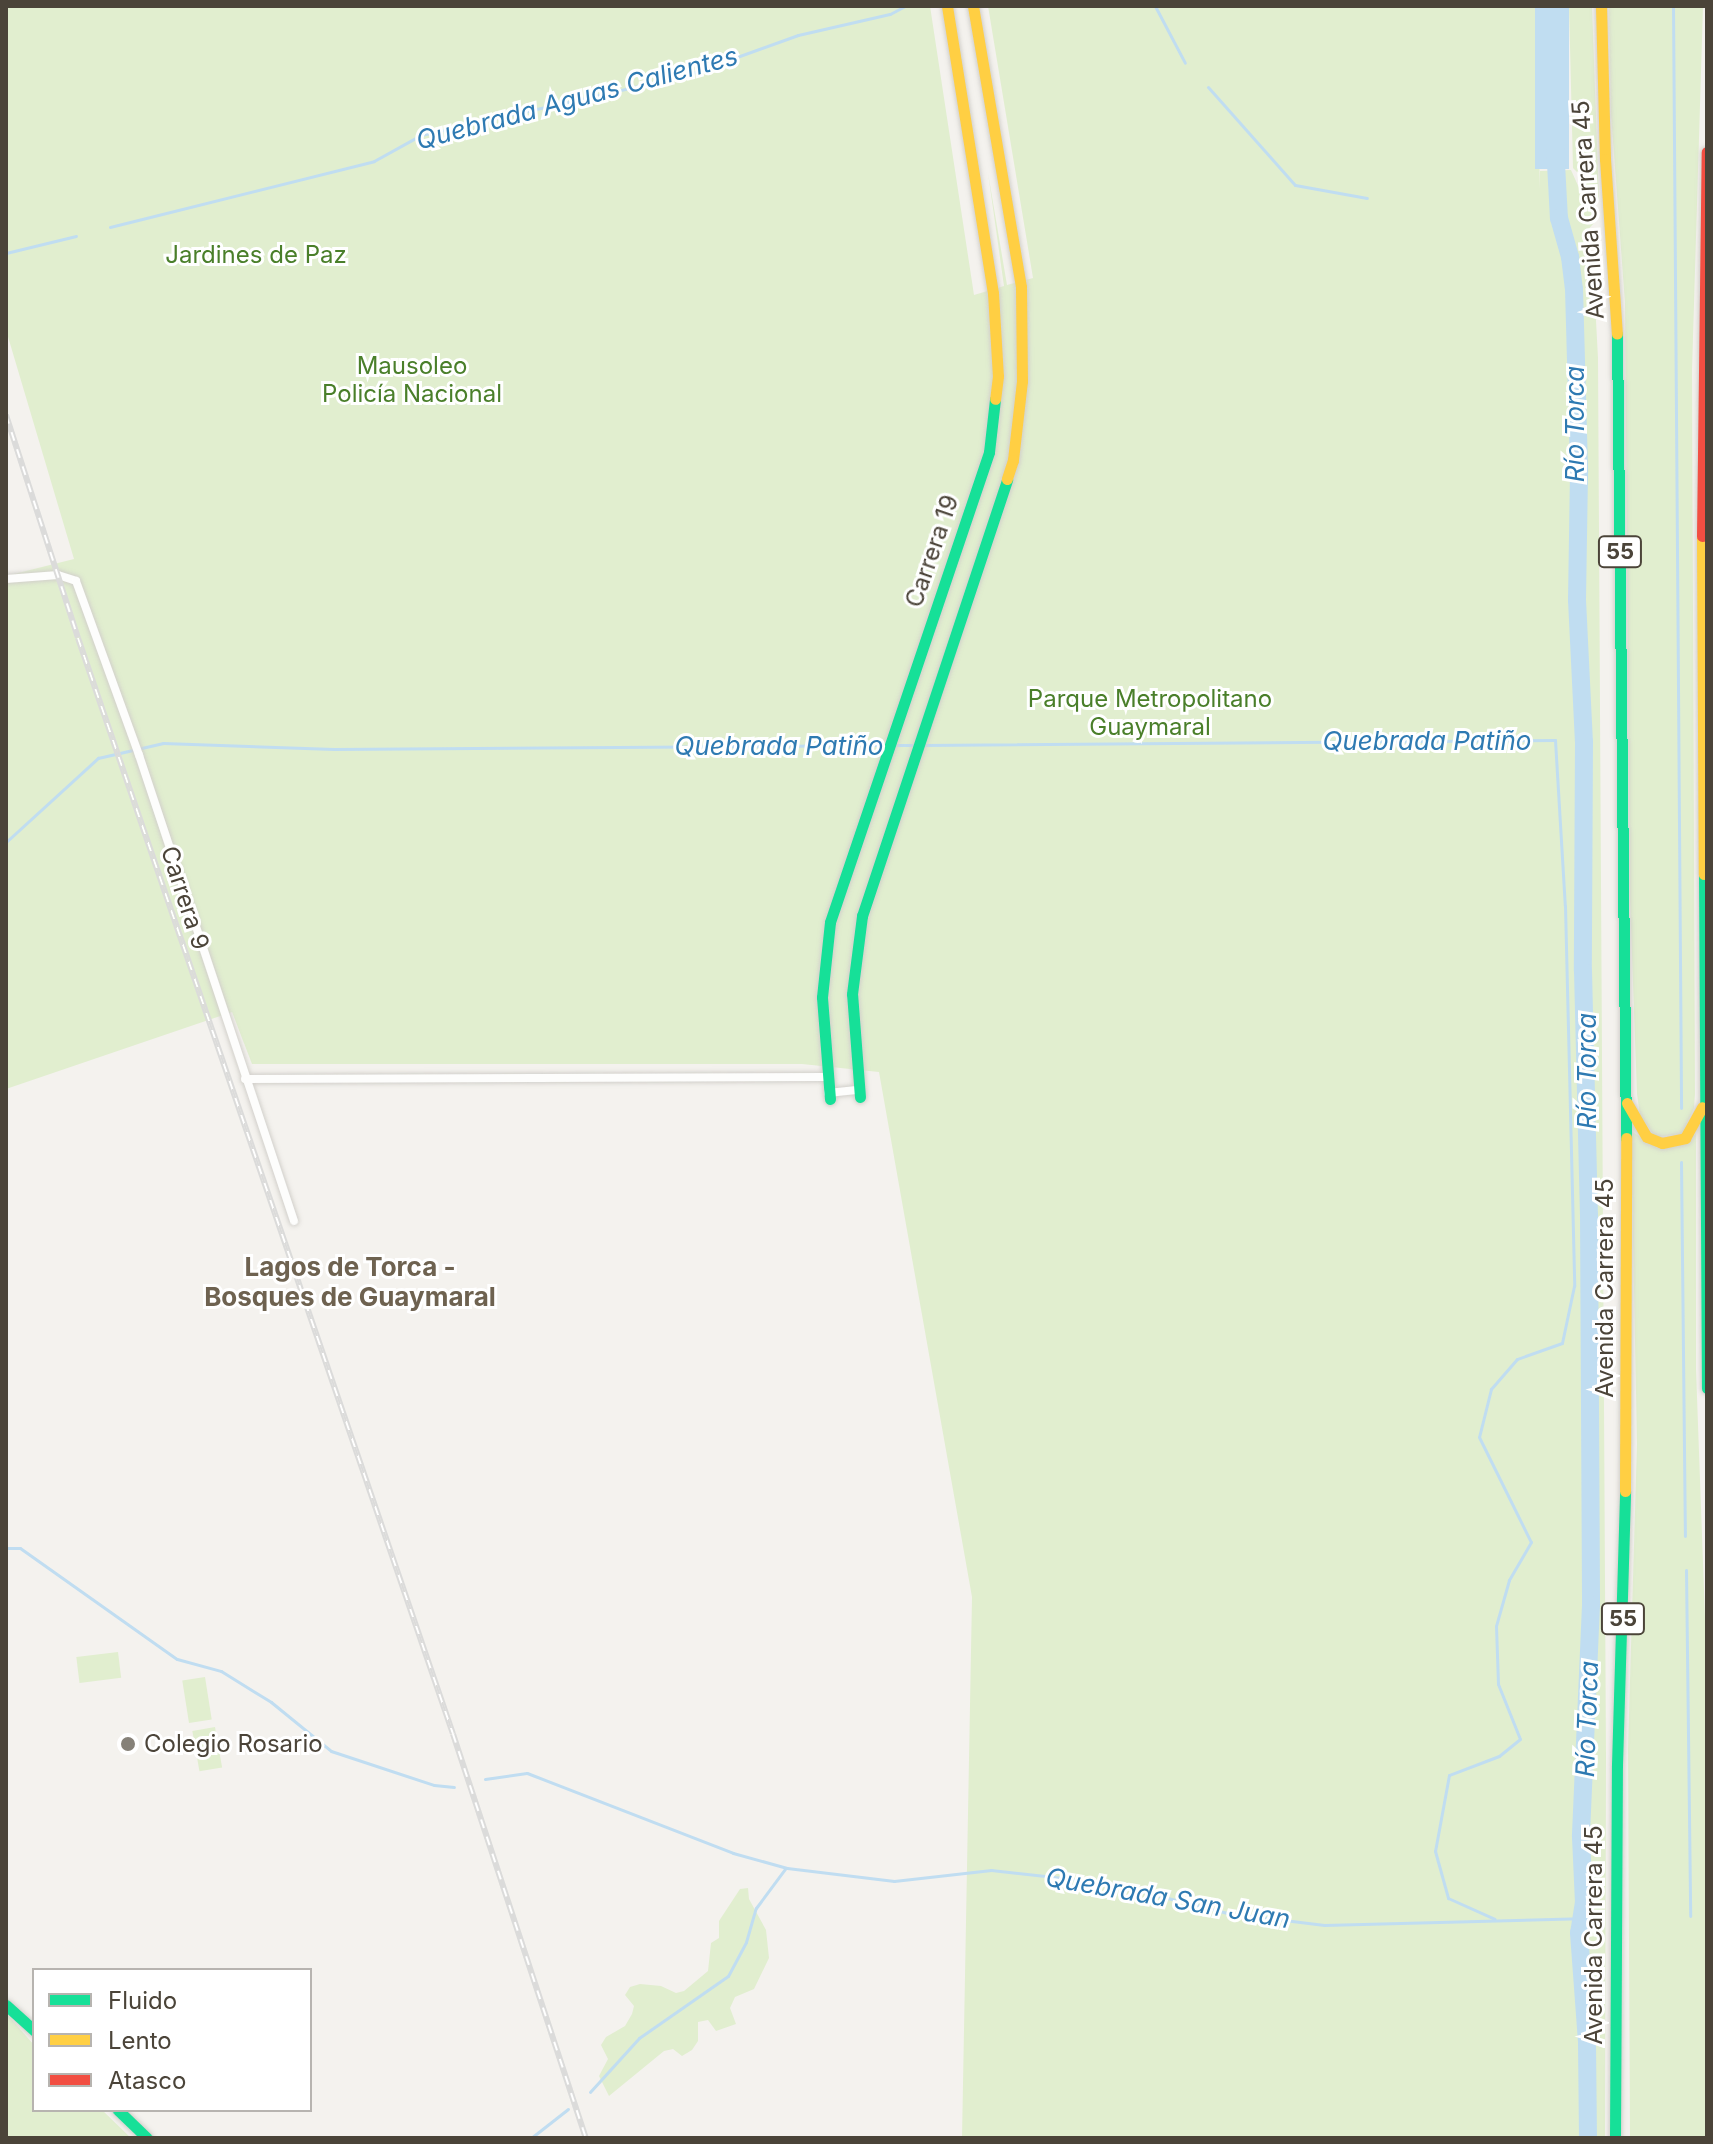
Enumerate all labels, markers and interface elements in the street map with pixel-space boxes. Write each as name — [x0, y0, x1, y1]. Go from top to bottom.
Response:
water label: Quebrada Aguas Calientes — [413, 40, 741, 156]
street label: Avenida Carrera 45 — [1566, 100, 1610, 320]
park label: Jardines de Paz — [165, 241, 347, 269]
park label: Mausoleo Policía Nacional — [322, 352, 502, 408]
water label: Río Torca — [1559, 366, 1591, 482]
street label: Carrera 19 — [899, 491, 965, 611]
road number: 55 — [1596, 534, 1644, 570]
park label: Parque Metropolitano Guaymaral — [1028, 685, 1272, 741]
water label: Quebrada Patiño — [1323, 725, 1531, 757]
water label: Quebrada Patiño — [675, 730, 883, 762]
street label: Carrera 9 — [155, 843, 215, 953]
water label: Río Torca — [1571, 1013, 1603, 1129]
street label: Avenida Carrera 45 — [1591, 1178, 1619, 1398]
district label: Lagos de Torca - Bosques de Guaymaral — [204, 1251, 496, 1312]
road number: 55 — [1599, 1601, 1647, 1637]
water label: Río Torca — [1569, 1660, 1605, 1778]
place label: Colegio Rosario — [144, 1730, 323, 1758]
marker: Colegio Rosario — [119, 1735, 137, 1753]
street label: Avenida Carrera 45 — [1580, 1825, 1608, 2045]
water label: Quebrada San Juan — [1043, 1861, 1293, 1935]
legend — [32, 1968, 312, 2112]
text: Fluido — [108, 1986, 177, 2015]
text: Lento — [108, 2026, 172, 2055]
text: Atasco — [108, 2066, 186, 2095]

